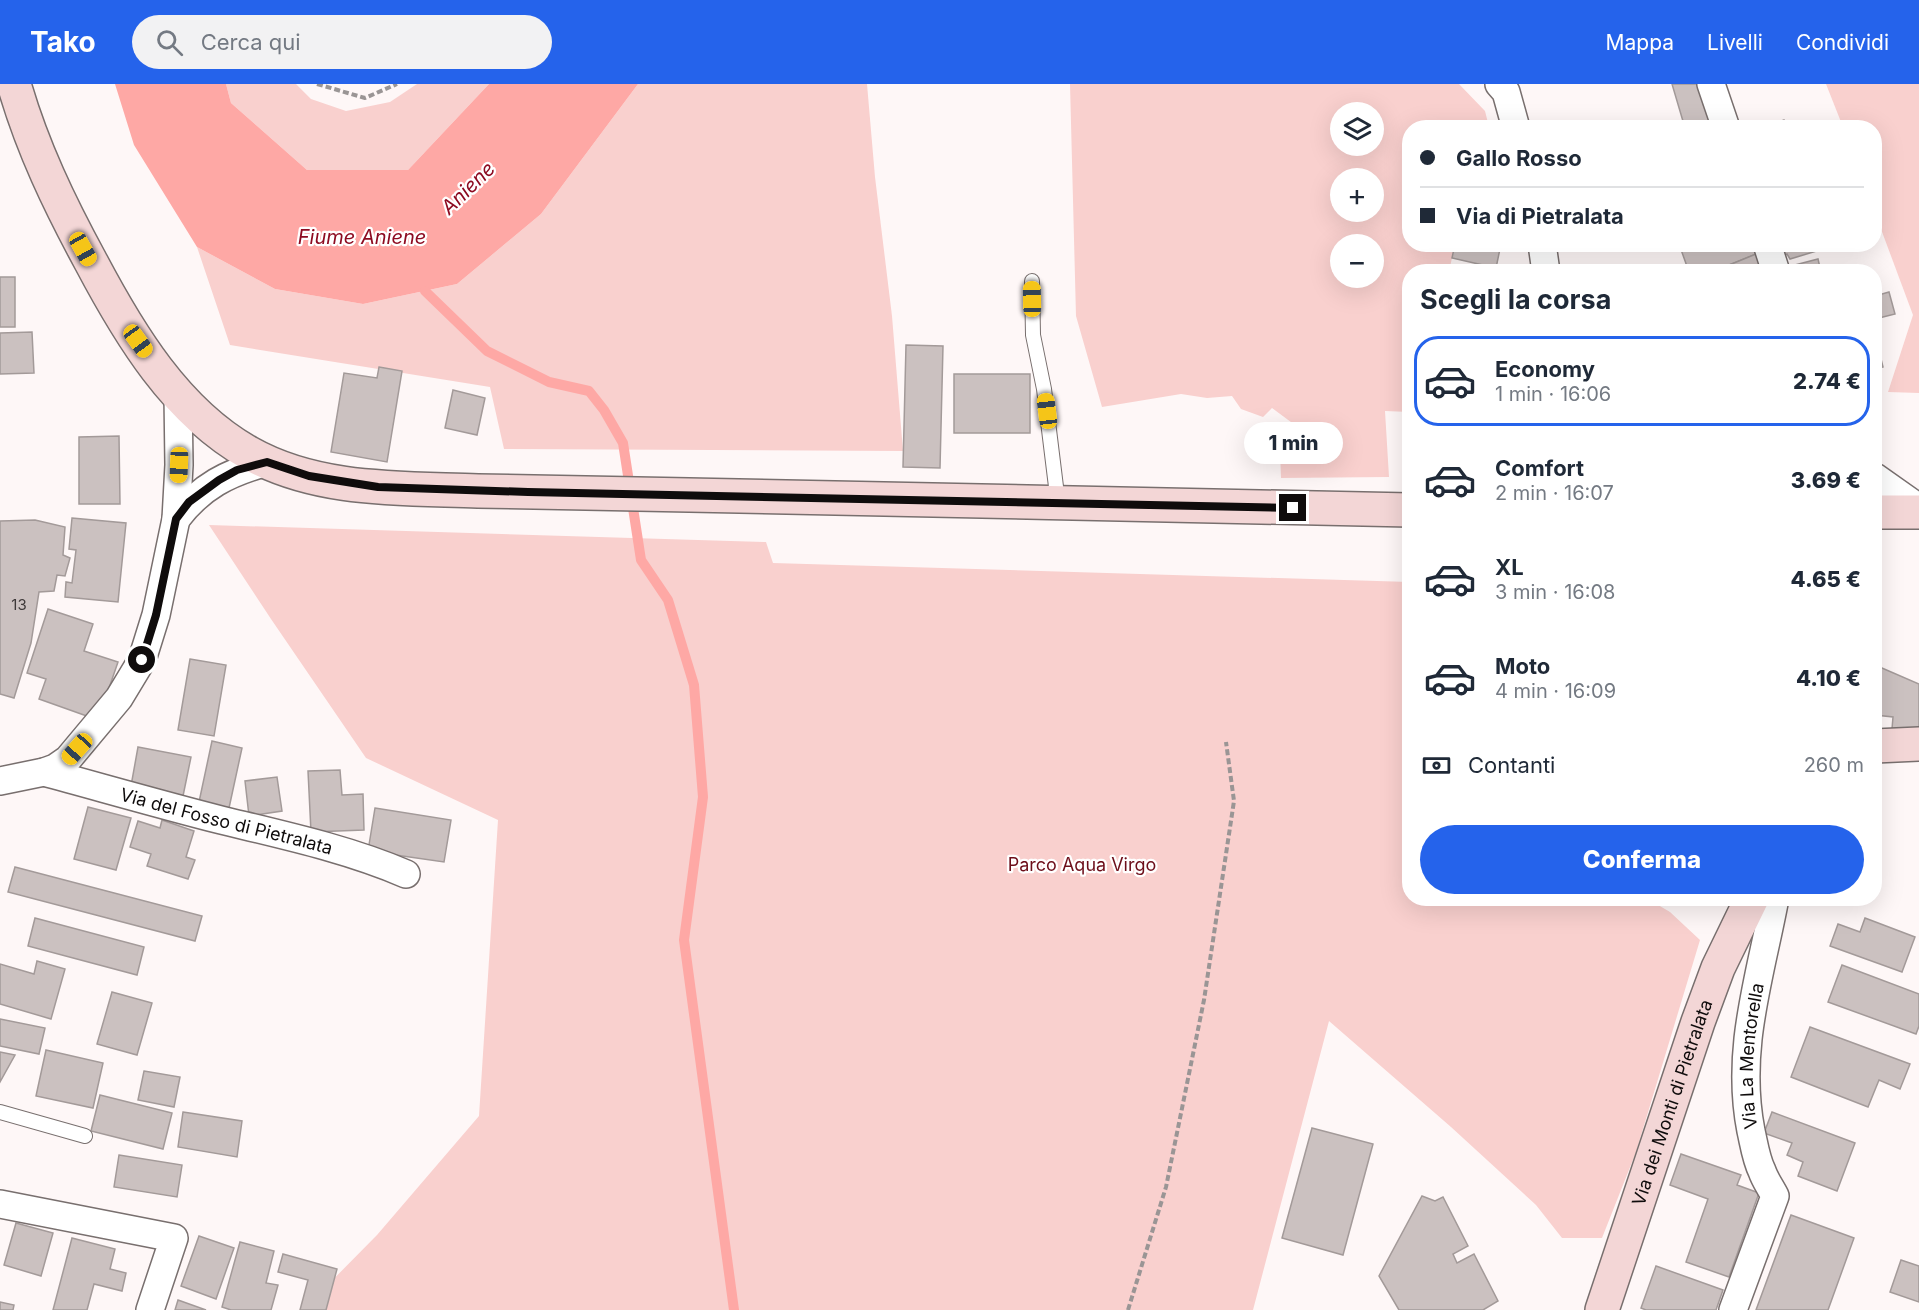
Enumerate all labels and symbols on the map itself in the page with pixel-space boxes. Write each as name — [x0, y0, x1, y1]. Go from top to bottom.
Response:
water label: Aniene — [435, 157, 500, 220]
water label: Fiume Aniene — [298, 225, 426, 249]
car — [66, 229, 100, 269]
car — [1023, 281, 1041, 317]
car — [120, 321, 156, 361]
car — [1036, 392, 1058, 430]
callout: 1 min — [1244, 421, 1342, 463]
car — [169, 447, 189, 483]
route end — [1279, 494, 1306, 521]
house number: 13 — [11, 595, 27, 614]
route start — [128, 646, 155, 673]
car — [58, 730, 96, 768]
street label: Via del Fosso di Pietralata — [118, 783, 335, 858]
park label: Parco Aqua Virgo — [1008, 854, 1156, 875]
street label: Via La Mentorella — [1735, 981, 1767, 1131]
street label: Via dei Monti di Pietralata — [1627, 996, 1716, 1208]

